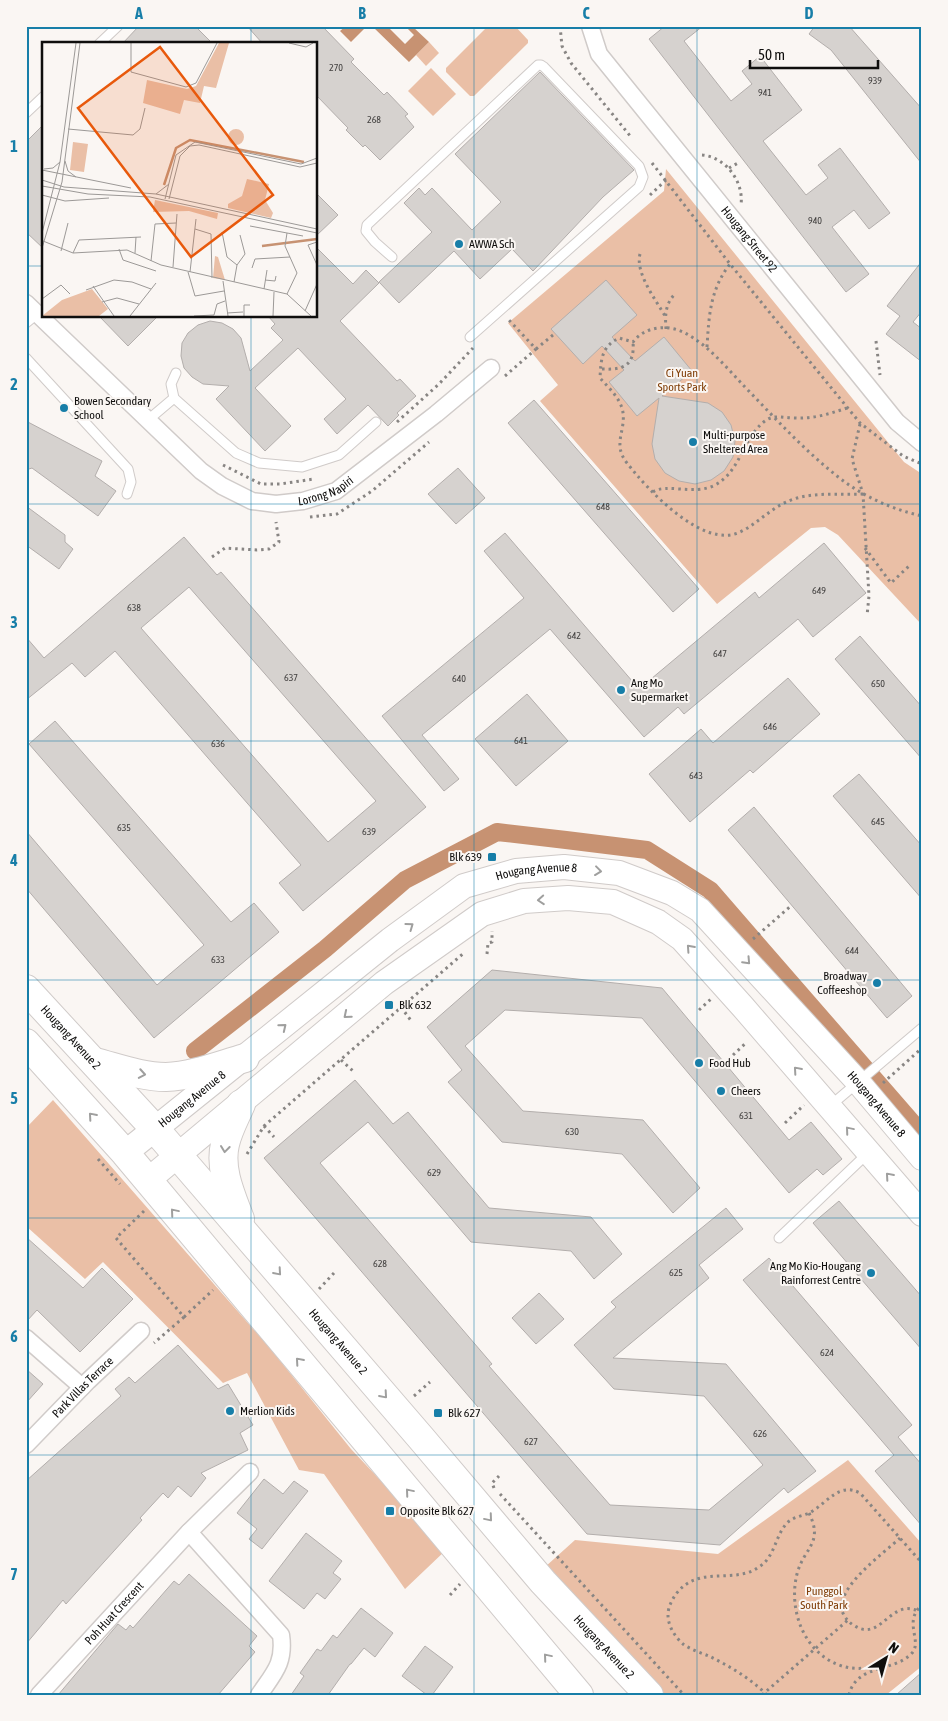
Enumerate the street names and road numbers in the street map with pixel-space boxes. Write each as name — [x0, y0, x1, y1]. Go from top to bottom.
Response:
street label: Hougang Street 92 — [718, 204, 780, 275]
street label: Lorong Napiri — [297, 473, 356, 509]
street label: Hougang Avenue 8 — [494, 860, 578, 883]
street label: Hougang Avenue 2 — [38, 1003, 104, 1072]
street label: Hougang Avenue 8 — [156, 1068, 229, 1130]
street label: Hougang Avenue 8 — [845, 1068, 909, 1140]
street label: Hougang Avenue 2 — [306, 1306, 370, 1377]
street label: Park Villas Terrace — [49, 1354, 116, 1421]
street label: Poh Huat Crescent — [82, 1579, 147, 1648]
street label: Hougang Avenue 2 — [571, 1612, 637, 1682]

